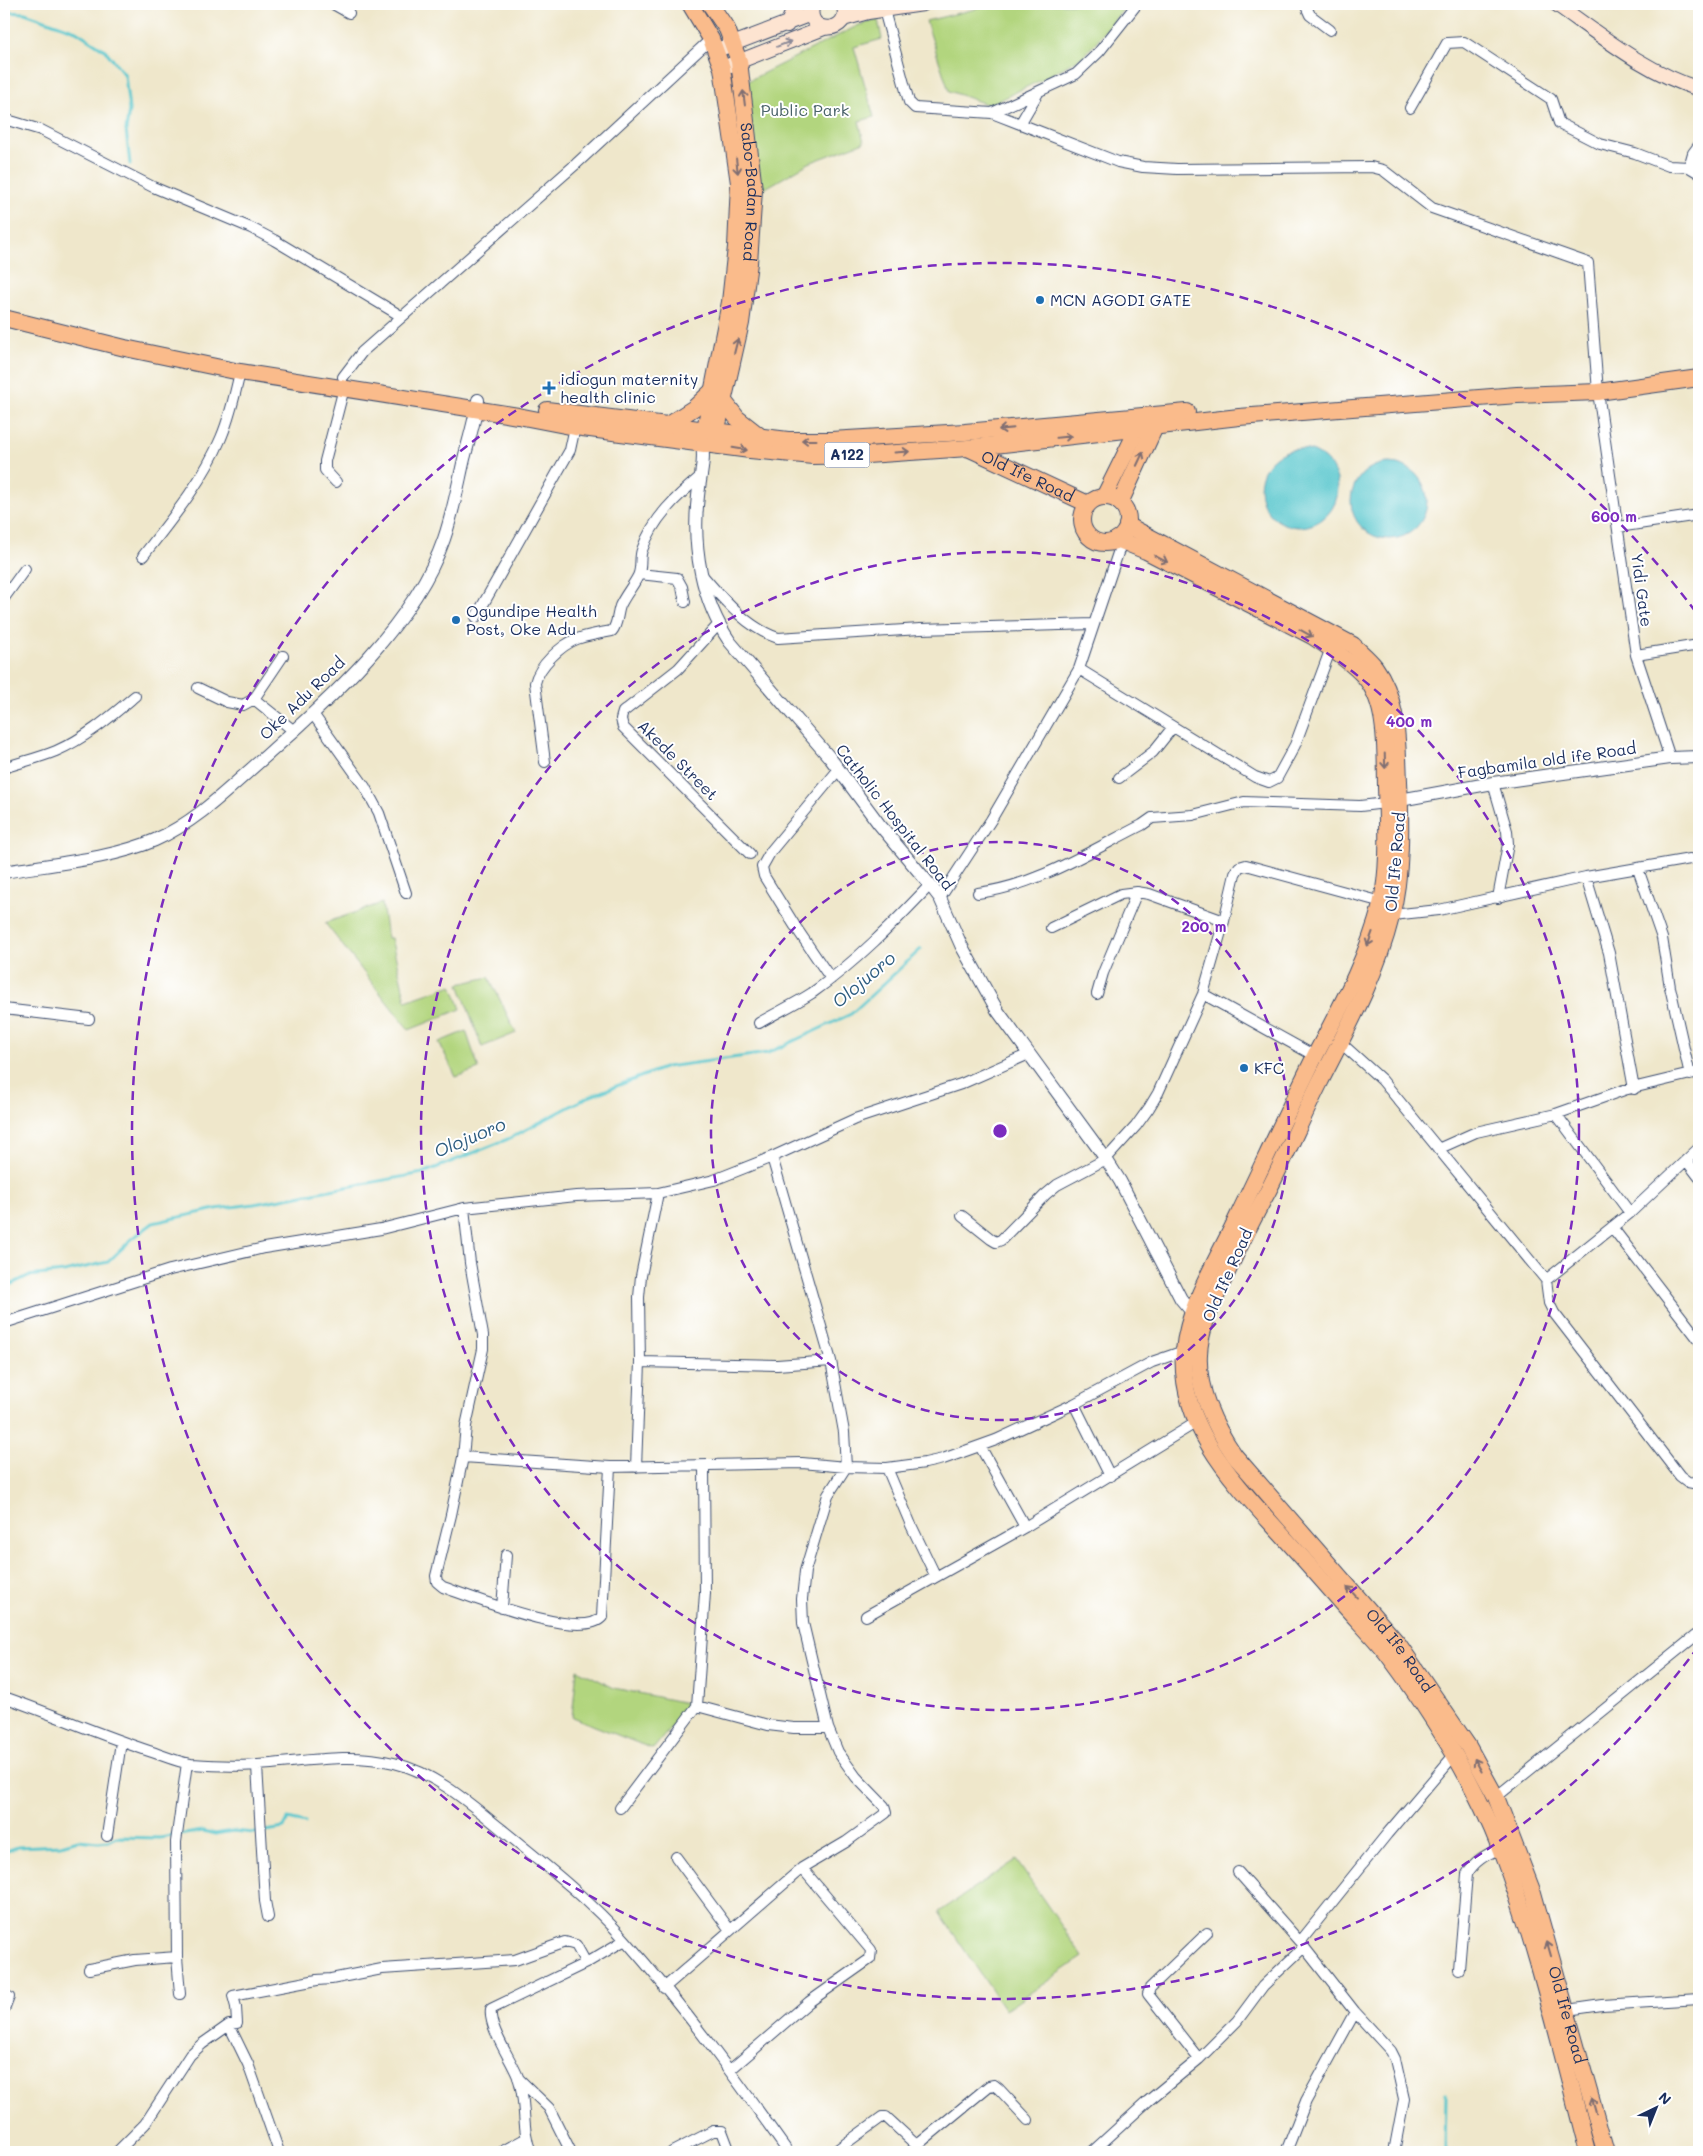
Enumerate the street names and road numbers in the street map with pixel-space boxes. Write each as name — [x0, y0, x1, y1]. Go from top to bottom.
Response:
street label: Sabo-Badan Road — [736, 121, 765, 262]
road number: A122 — [824, 442, 870, 468]
street label: Old Ife Road — [978, 445, 1078, 506]
street label: Yidi Gate — [1627, 552, 1658, 628]
street label: Oke Adu Road — [254, 651, 349, 744]
street label: Akede Street — [634, 715, 723, 804]
street label: Fagbamila old ife Road — [1456, 737, 1637, 782]
street label: Catholic Hospital Road — [832, 739, 959, 894]
street label: Old Ife Road — [1380, 811, 1409, 913]
street label: Old Ife Road — [1197, 1225, 1256, 1325]
street label: Old Ife Road — [1362, 1604, 1439, 1696]
street label: Old Ife Road — [1544, 1964, 1591, 2066]

